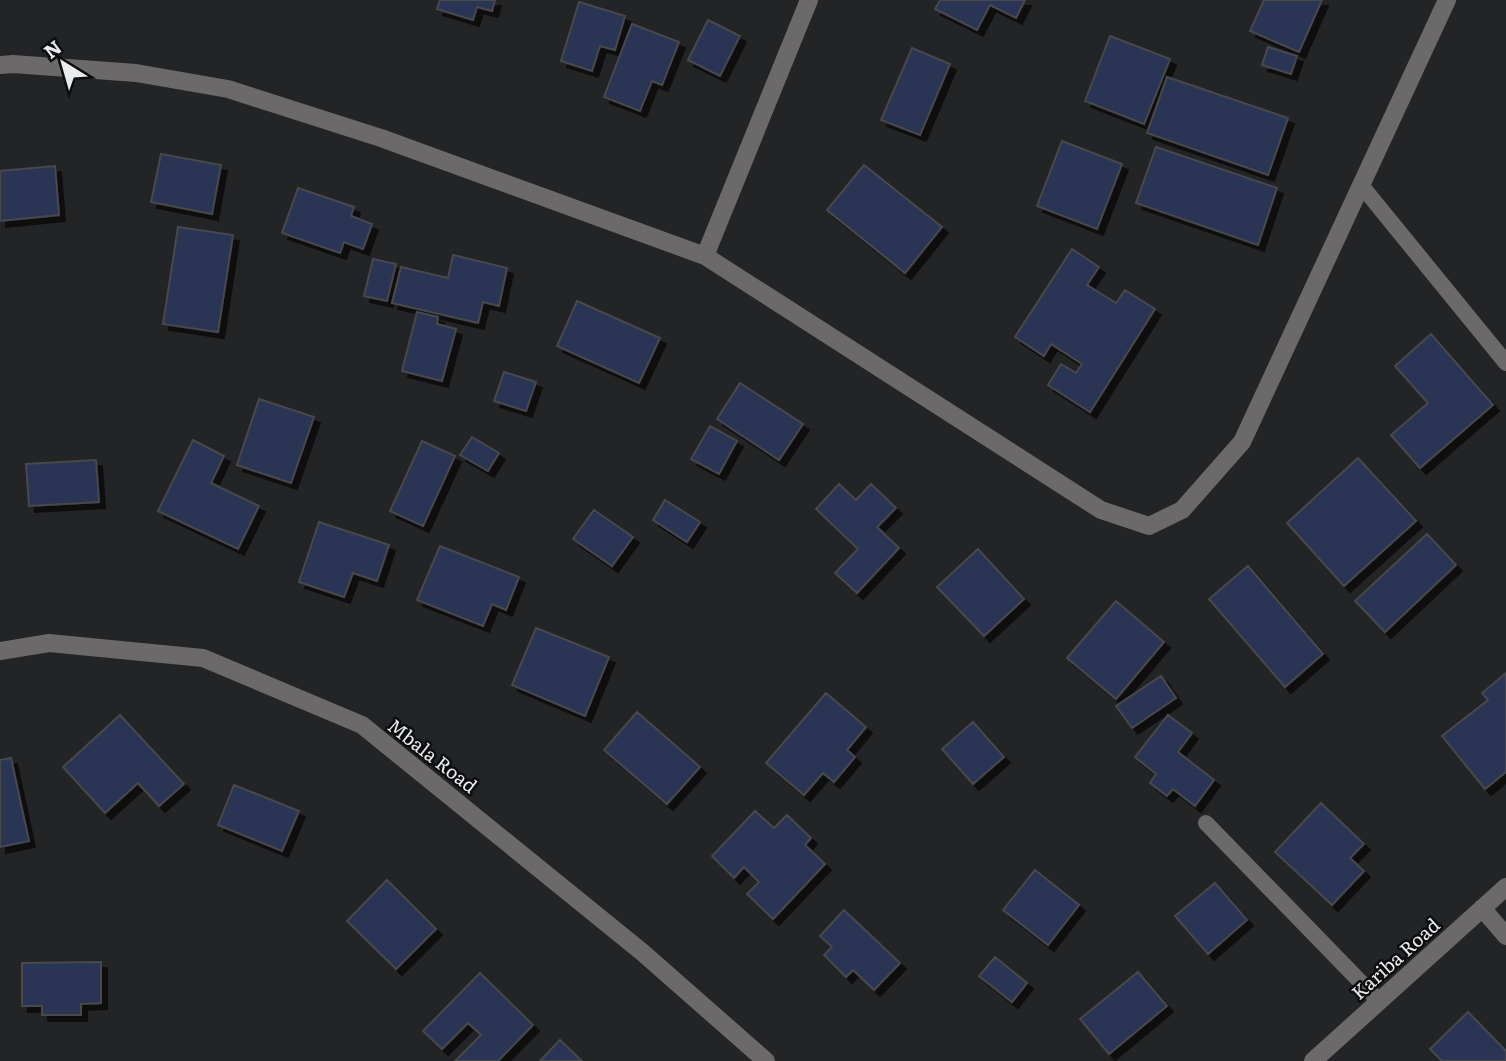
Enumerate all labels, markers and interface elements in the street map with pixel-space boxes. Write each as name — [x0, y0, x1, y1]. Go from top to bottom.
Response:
north arrow — [28, 28, 98, 98]
text: N — [37, 33, 67, 65]
street label: Mbala Road — [382, 711, 484, 799]
street label: Kariba Road — [1344, 910, 1446, 1005]

